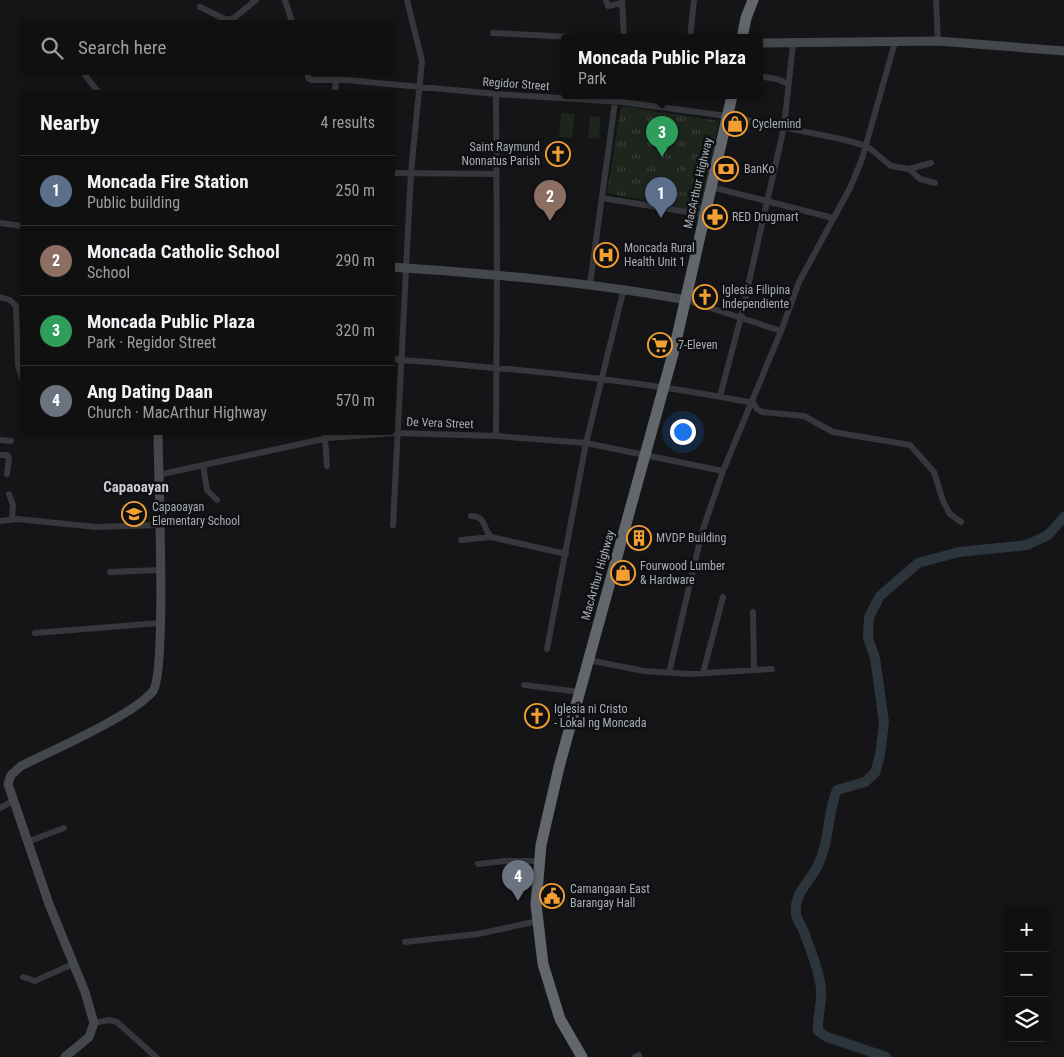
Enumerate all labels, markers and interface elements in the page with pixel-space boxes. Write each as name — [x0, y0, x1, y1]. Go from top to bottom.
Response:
search box — [20, 20, 395, 75]
icon: search — [38, 34, 66, 62]
popup — [561, 34, 763, 99]
text: Search here — [78, 36, 166, 59]
text: Moncada Public Plaza — [578, 46, 746, 69]
text: Park — [578, 69, 607, 88]
street label: Regidor Street — [482, 75, 550, 93]
text: Nearby — [40, 111, 99, 135]
shop icon: Cyclemind — [722, 111, 748, 137]
text: 4 results — [320, 113, 375, 132]
pin: 3 — [646, 116, 678, 157]
place label: Cyclemind — [752, 117, 801, 131]
street label: MacArthur Highway — [681, 136, 715, 230]
place label: Saint Raymund Nonnatus Parish — [462, 140, 540, 168]
church icon: Saint Raymund Nonnatus Parish — [545, 141, 571, 167]
bank icon: BanKo — [713, 156, 739, 182]
place label: BanKo — [744, 162, 775, 176]
text: Moncada Fire Station — [87, 170, 249, 193]
pin: 1 — [645, 177, 677, 218]
pin: 2 — [534, 180, 566, 221]
text: 1 — [52, 181, 60, 200]
text: 250 m — [336, 181, 375, 200]
text: Public building — [87, 193, 180, 212]
pharmacy icon: RED Drugmart — [702, 204, 728, 230]
place label: RED Drugmart — [732, 210, 799, 224]
text: Moncada Catholic School — [87, 240, 280, 263]
place label: Moncada Rural Health Unit 1 — [624, 241, 695, 269]
hospital icon: Moncada Rural Health Unit 1 — [593, 242, 619, 268]
text: 2 — [52, 251, 60, 270]
text: 290 m — [336, 251, 375, 270]
text: School — [87, 263, 130, 282]
place label: Iglesia Filipina Independiente — [722, 283, 791, 311]
church icon: Iglesia Filipina Independiente — [692, 284, 718, 310]
text: Moncada Public Plaza — [87, 310, 255, 333]
text: 3 — [52, 321, 60, 340]
text: 320 m — [336, 321, 375, 340]
supermarket icon: 7-Eleven — [647, 332, 673, 358]
text: Park · Regidor Street — [87, 333, 216, 352]
place label: 7-Eleven — [678, 338, 718, 352]
text: Ang Dating Daan — [87, 380, 213, 403]
text: 4 — [52, 391, 60, 410]
text: 570 m — [336, 391, 375, 410]
text: Church · MacArthur Highway — [87, 403, 267, 422]
street label: De Vera Street — [406, 415, 474, 431]
your location — [670, 419, 696, 445]
district label: Capaoayan — [103, 478, 169, 496]
place label: Capaoayan Elementary School — [152, 500, 240, 528]
school or university icon: Capaoayan Elementary School — [121, 501, 147, 527]
building icon: MVDP Building — [626, 525, 652, 551]
street label: MacArthur Highway — [578, 528, 618, 622]
place label: MVDP Building — [656, 531, 726, 545]
place label: Fourwood Lumber & Hardware — [640, 559, 726, 587]
shop icon: Fourwood Lumber & Hardware — [610, 560, 636, 586]
place label: Iglesia ni Cristo - Lokal ng Moncada — [554, 702, 647, 730]
church icon: Iglesia ni Cristo - Lokal ng Moncada — [524, 703, 550, 729]
pin: 4 — [502, 860, 534, 901]
place label: Camangaan East Barangay Hall — [570, 882, 650, 910]
public building icon: Camangaan East Barangay Hall — [539, 883, 565, 909]
map controls — [1004, 907, 1049, 1042]
button: + — [1004, 907, 1049, 952]
button: − — [1004, 952, 1049, 997]
button: layers — [1004, 997, 1049, 1042]

